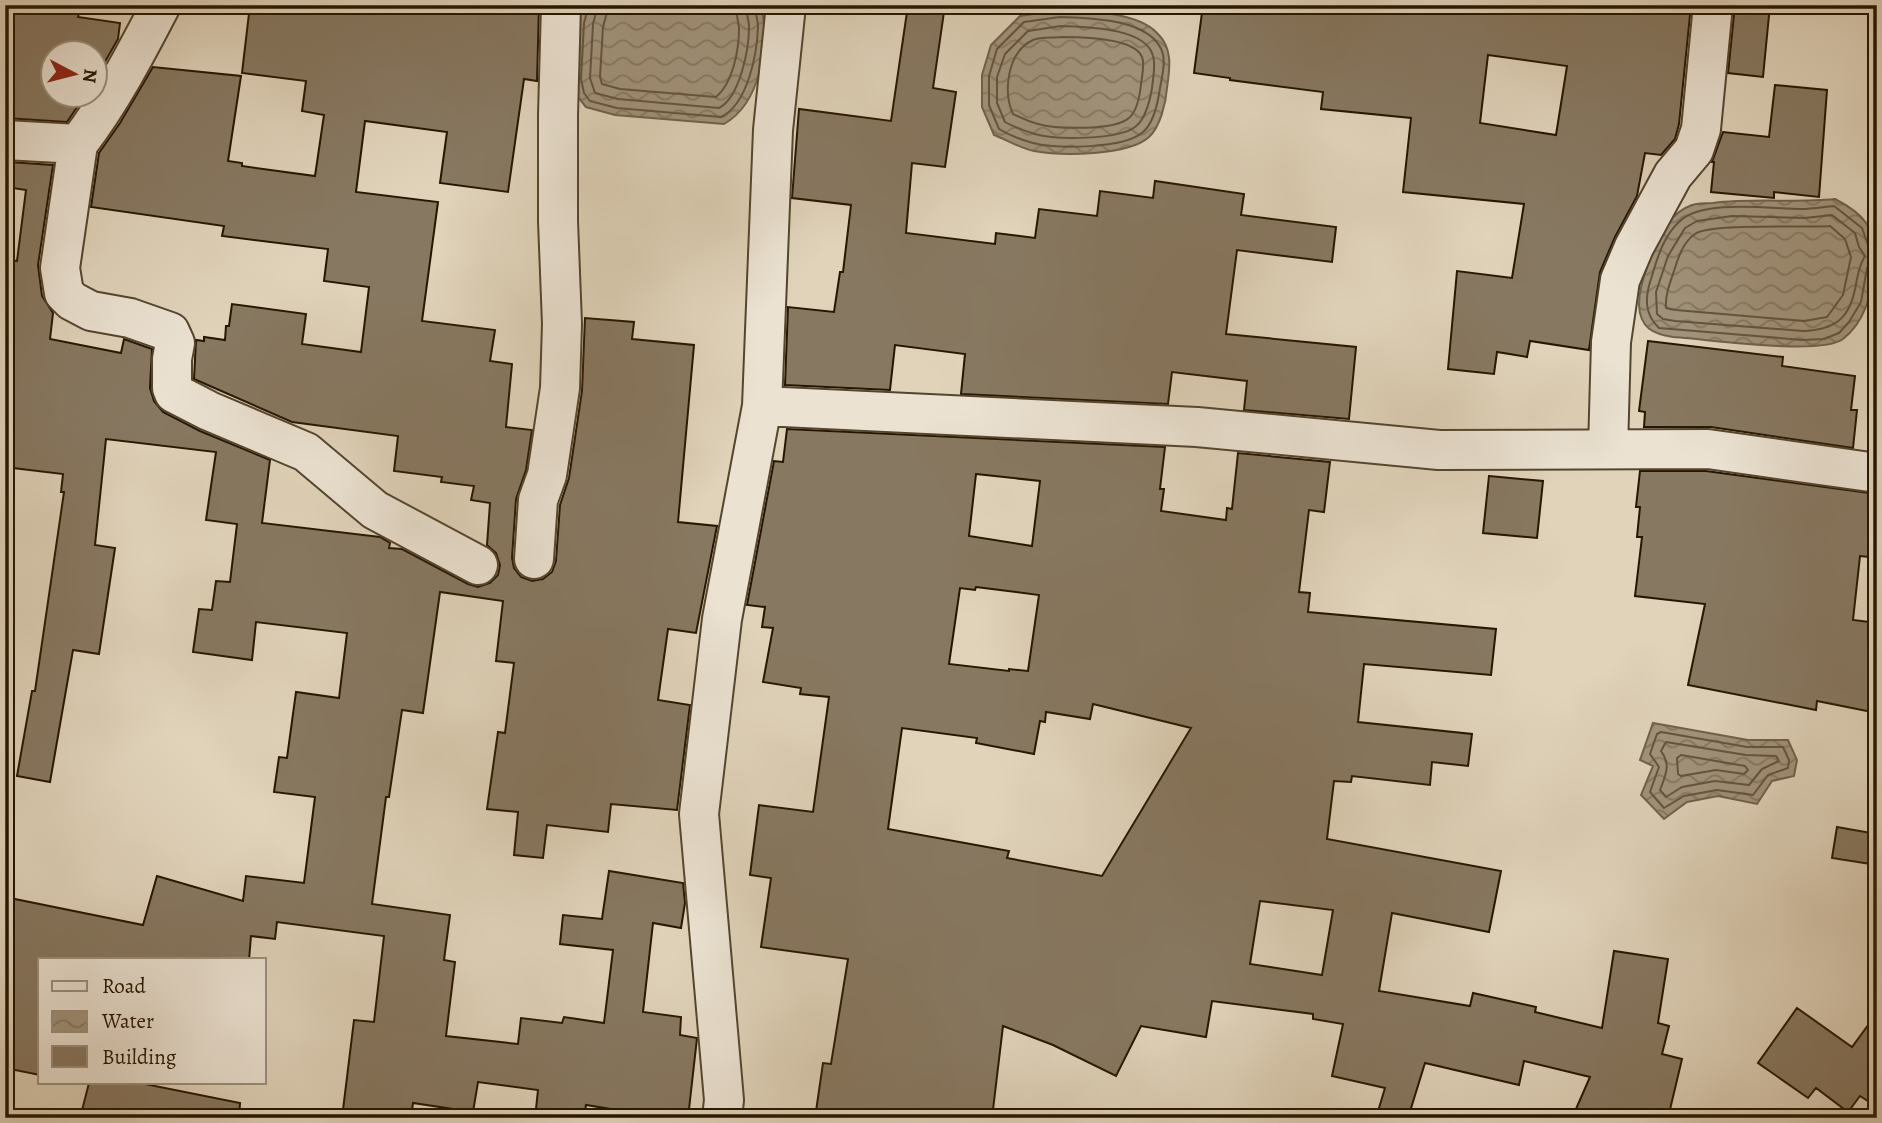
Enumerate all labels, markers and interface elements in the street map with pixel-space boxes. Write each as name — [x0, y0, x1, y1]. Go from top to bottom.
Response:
north arrow — [38, 38, 108, 108]
text: N — [76, 67, 104, 85]
legend — [38, 958, 266, 1084]
text: Road — [102, 972, 146, 1000]
text: Water — [101, 1007, 154, 1035]
text: Building — [102, 1043, 177, 1071]

